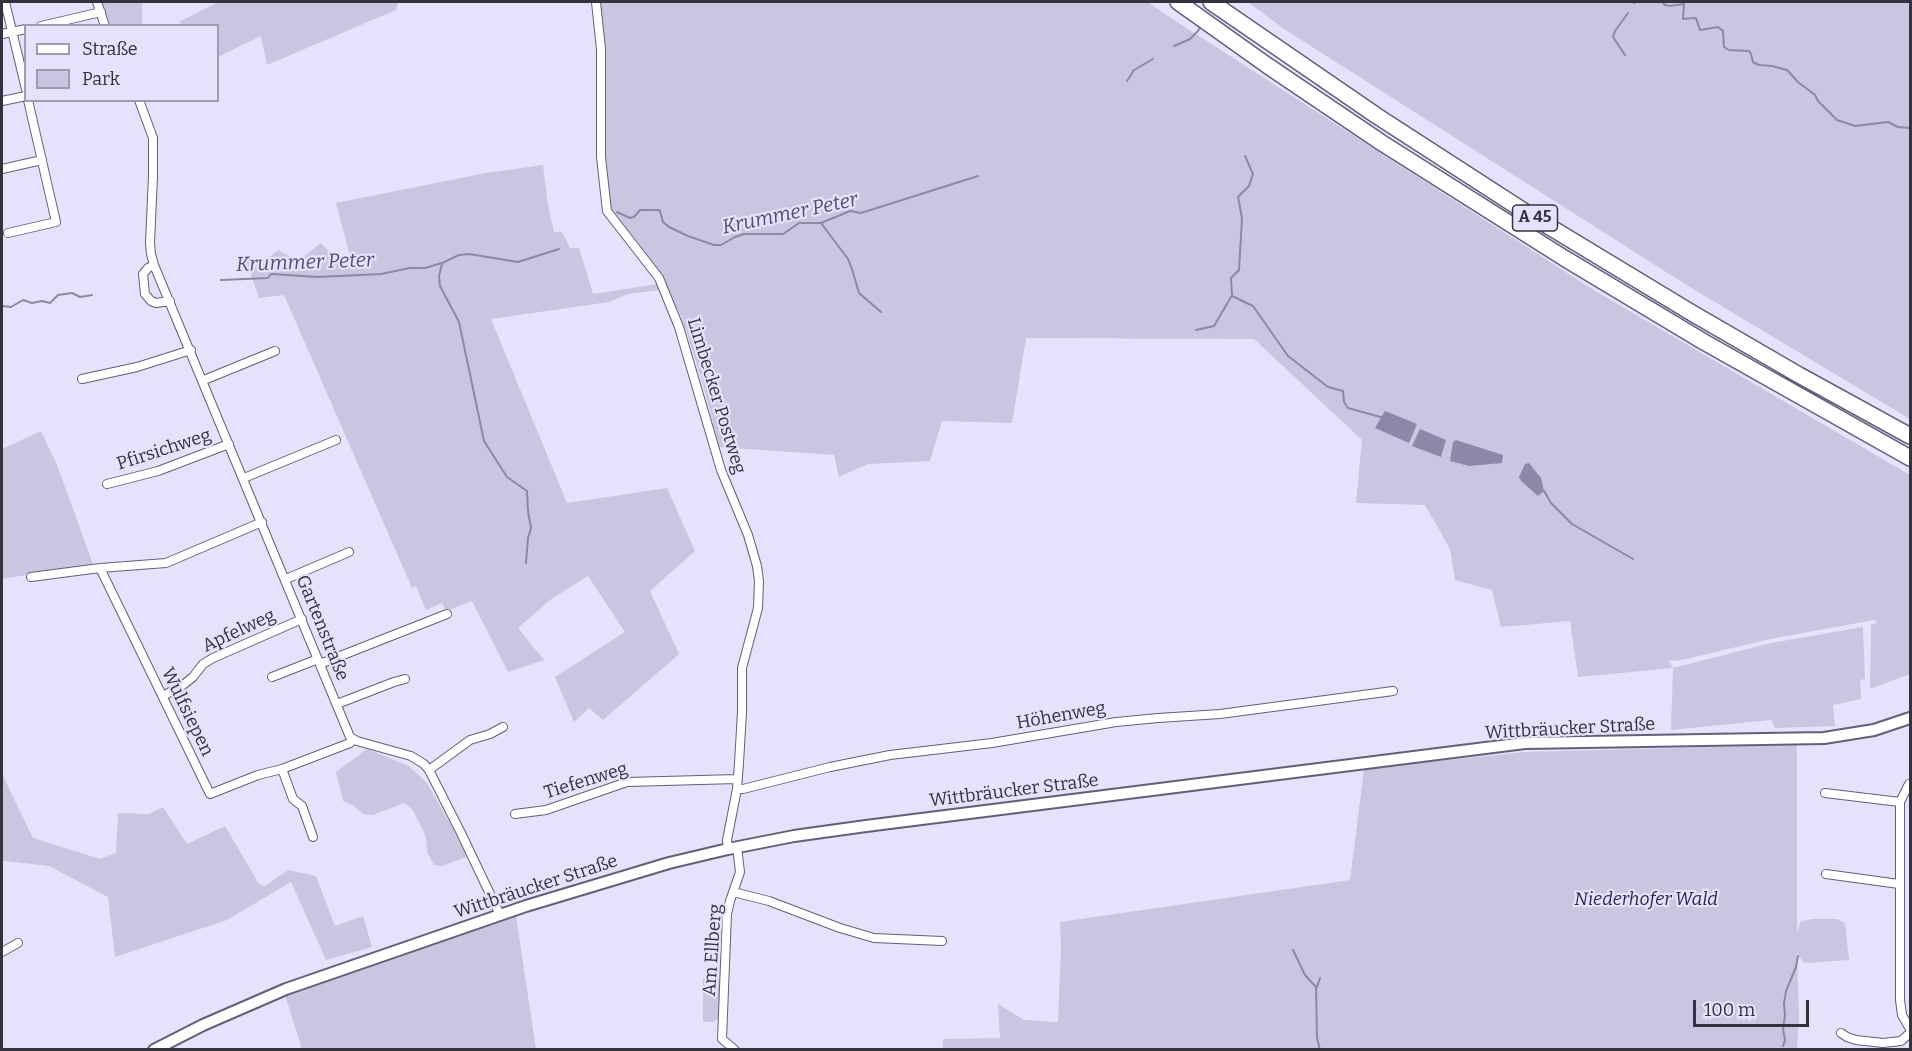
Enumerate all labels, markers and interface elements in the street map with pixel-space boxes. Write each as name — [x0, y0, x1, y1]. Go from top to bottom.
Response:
legend — [24, 24, 219, 102]
text: Straße — [82, 38, 138, 60]
text: Park — [82, 68, 120, 90]
water label: Krummer Peter — [720, 188, 860, 240]
road number: A 45 — [1512, 205, 1558, 231]
water label: Krummer Peter — [236, 249, 374, 277]
street label: Limbecker Postweg — [682, 315, 750, 477]
street label: Pfirsichweg — [114, 425, 214, 475]
street label: Gartenstraße — [291, 572, 353, 684]
street label: Apfelweg — [199, 605, 279, 657]
street label: Wulfsiepen — [156, 664, 218, 760]
street label: Höhenweg — [1015, 698, 1107, 734]
street label: Wittbräucker Straße — [1484, 714, 1656, 744]
street label: Tiefenweg — [542, 758, 630, 804]
street label: Wittbräucker Straße — [928, 770, 1100, 812]
street label: Wittbräucker Straße — [452, 850, 620, 924]
park label: Niederhofer Wald — [1574, 889, 1718, 911]
street label: Am Ellberg — [699, 903, 727, 997]
scale bar — [1696, 988, 1812, 1026]
text: 100 m — [1704, 999, 1755, 1021]

